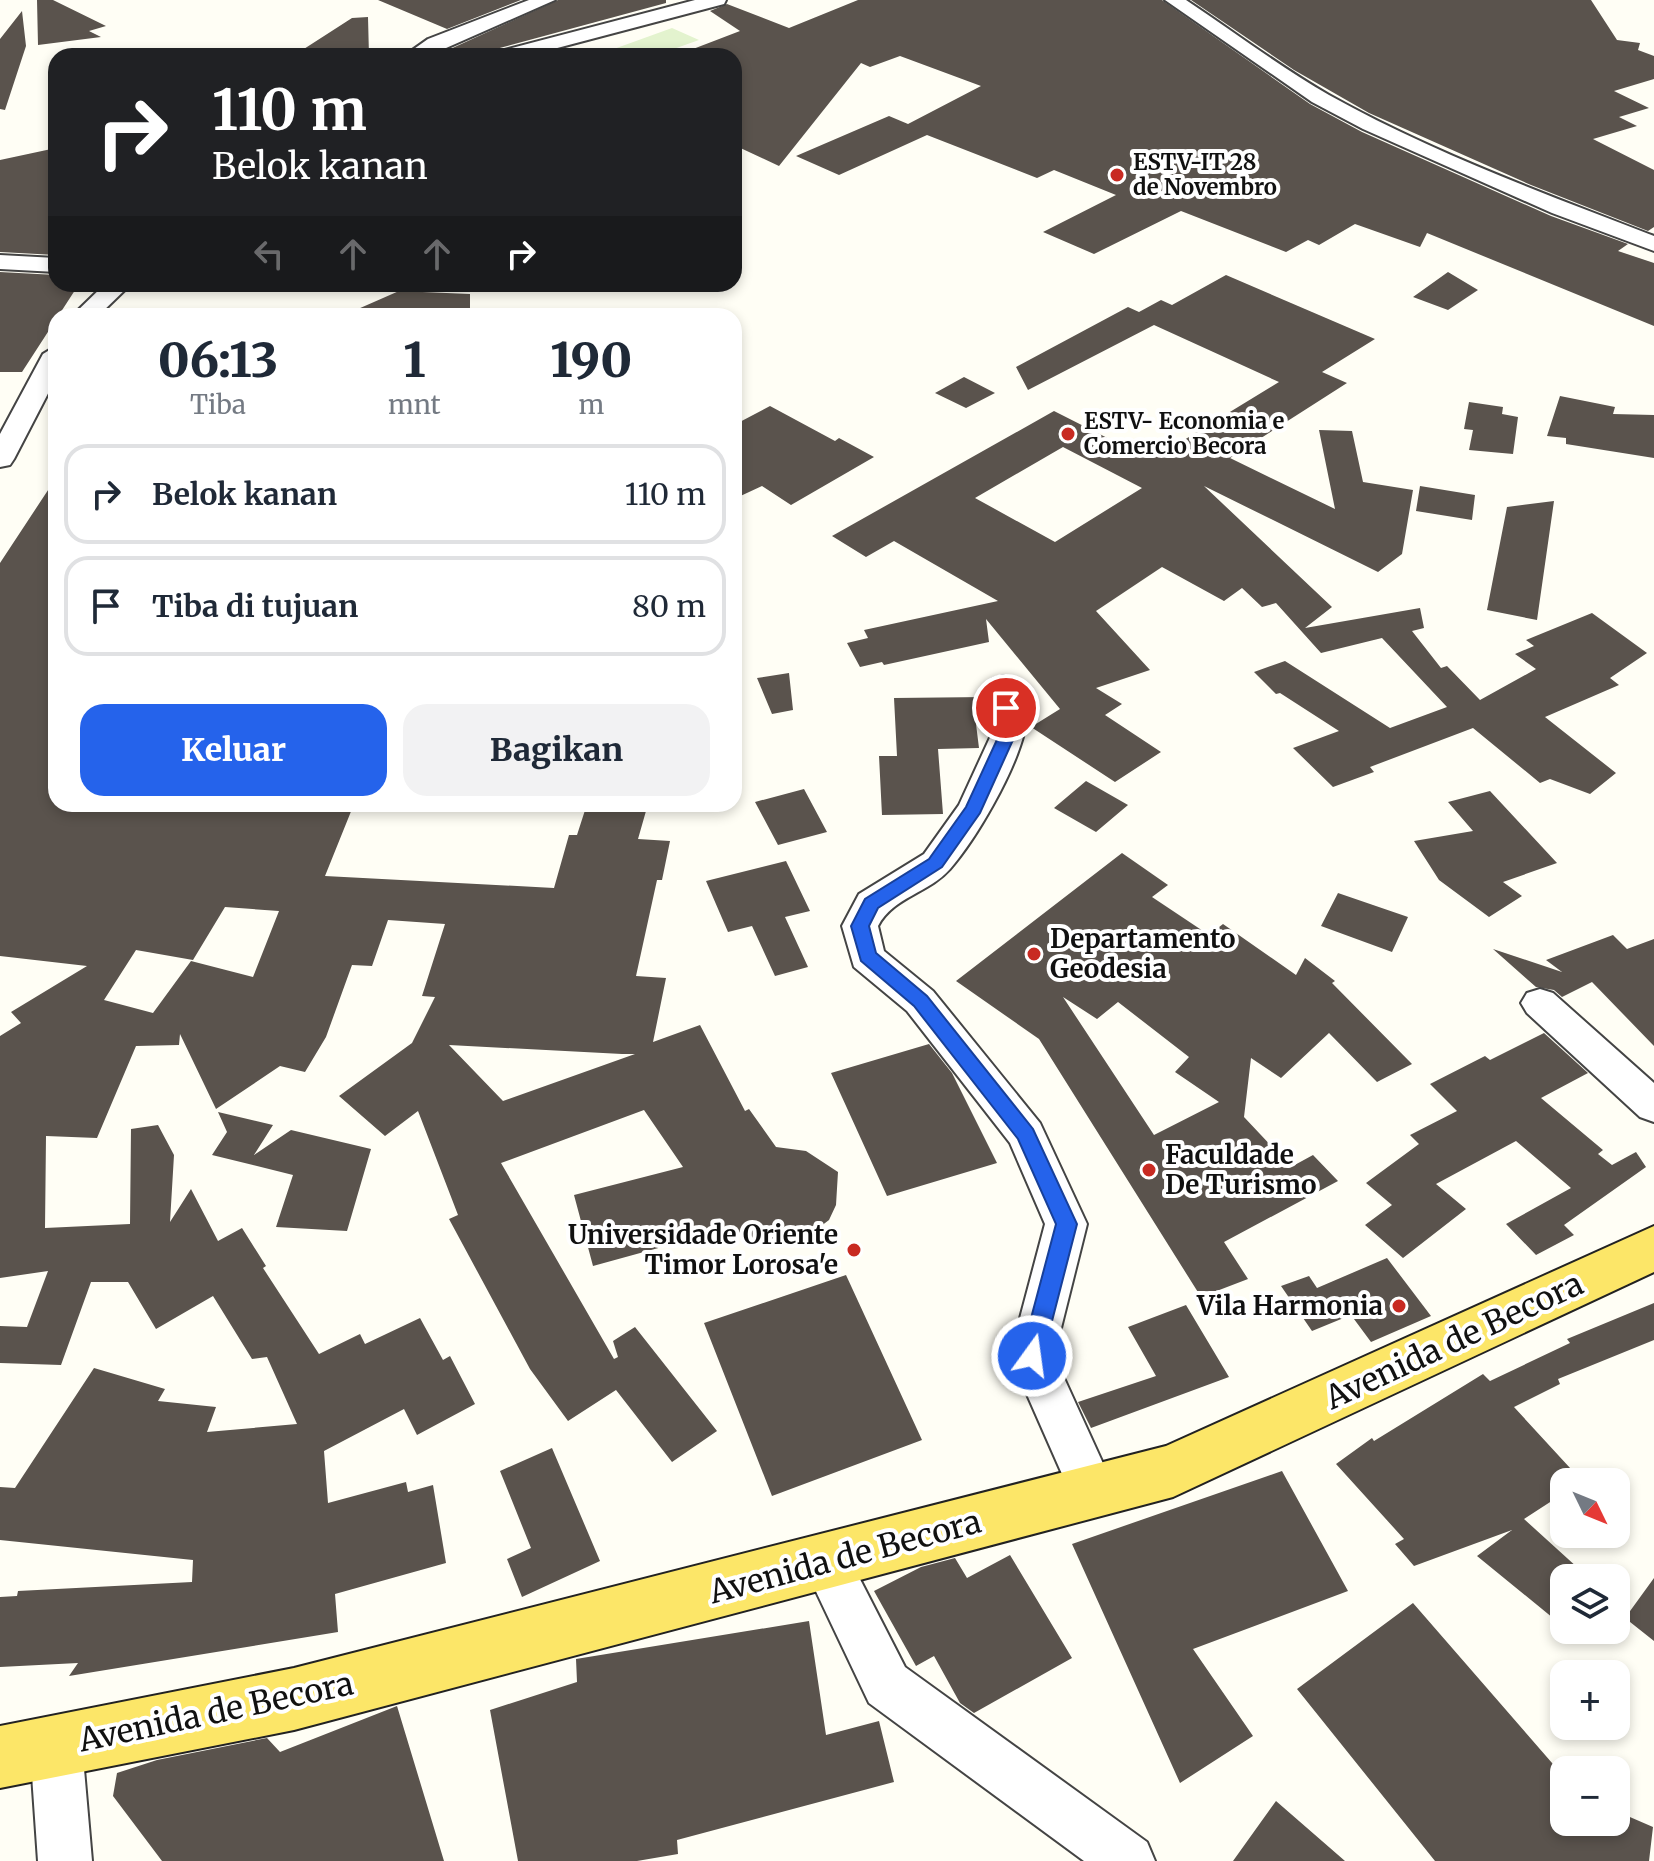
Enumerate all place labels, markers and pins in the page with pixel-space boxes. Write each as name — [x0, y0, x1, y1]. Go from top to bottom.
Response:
place label: ESTV-IT 28 de Novembro — [1133, 148, 1277, 201]
marker: ESTV-IT 28 de Novembro — [1108, 166, 1126, 184]
place label: ESTV- Economia e Comercio Becora — [1084, 407, 1284, 460]
marker: ESTV- Economia e Comercio Becora — [1059, 425, 1077, 443]
pin — [972, 674, 1040, 742]
place label: Departamento Geodesia — [1050, 922, 1235, 985]
marker: Departamento Geodesia — [1025, 945, 1043, 963]
place label: Faculdade De Turismo — [1165, 1138, 1316, 1201]
marker: Faculdade De Turismo — [1140, 1161, 1158, 1179]
place label: Universidade Oriente Timor Lorosa'e — [568, 1218, 838, 1281]
marker: Universidade Oriente Timor Lorosa'e — [845, 1241, 863, 1259]
place label: Vila Harmonia — [1196, 1289, 1383, 1322]
marker: Vila Harmonia — [1390, 1297, 1408, 1315]

